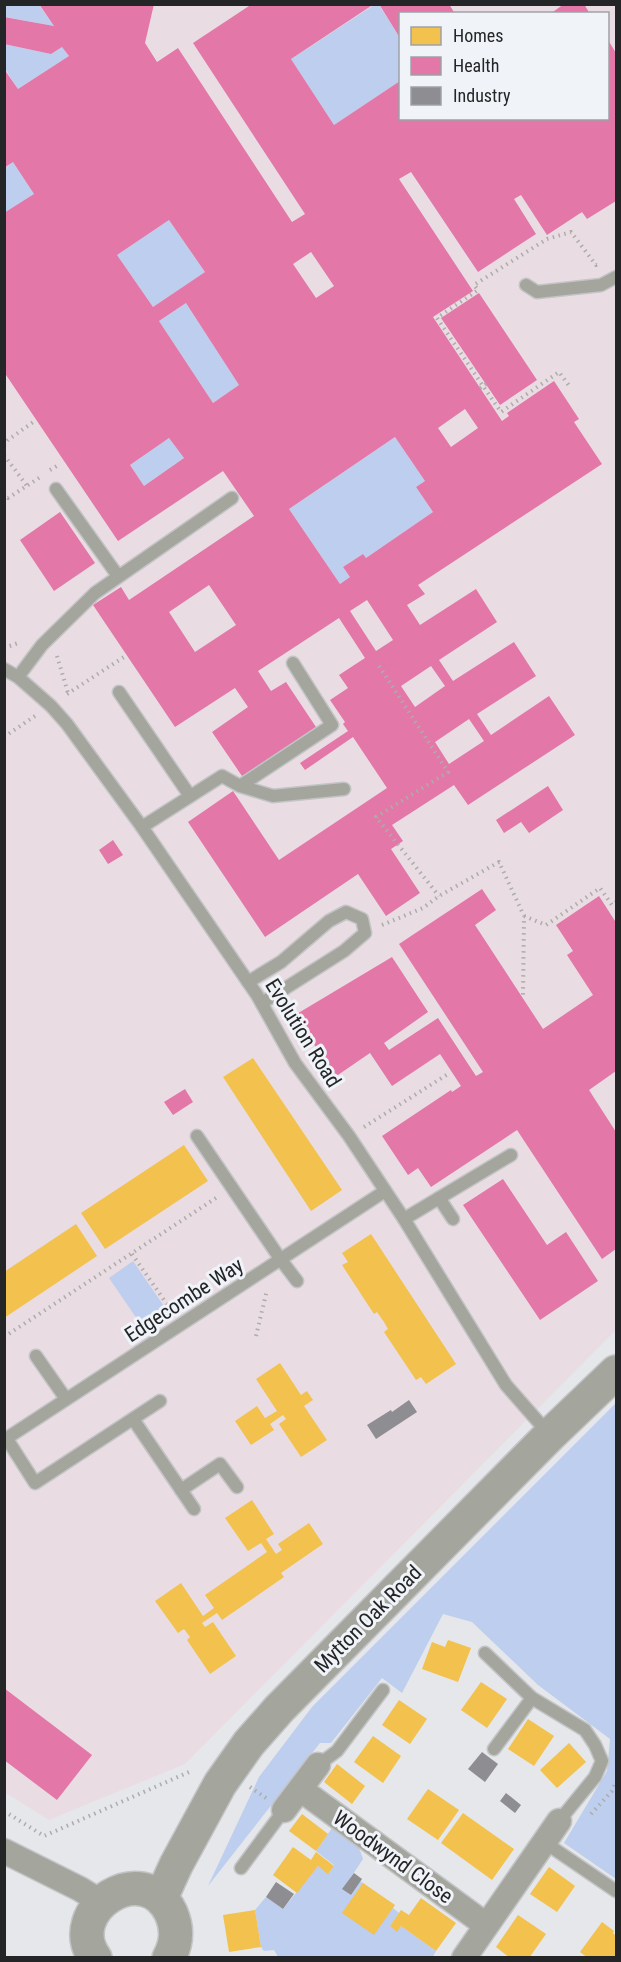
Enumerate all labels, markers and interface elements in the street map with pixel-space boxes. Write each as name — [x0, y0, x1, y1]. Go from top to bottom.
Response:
legend — [399, 12, 609, 120]
text: Homes — [453, 25, 503, 46]
text: Health — [453, 55, 499, 76]
text: Industry — [453, 85, 511, 106]
street label: Evolution Road — [260, 974, 346, 1092]
street label: Edgecombe Way — [120, 1253, 248, 1347]
street label: Mytton Oak Road — [309, 1560, 427, 1678]
street label: Woodwynd Close — [329, 1806, 457, 1908]

